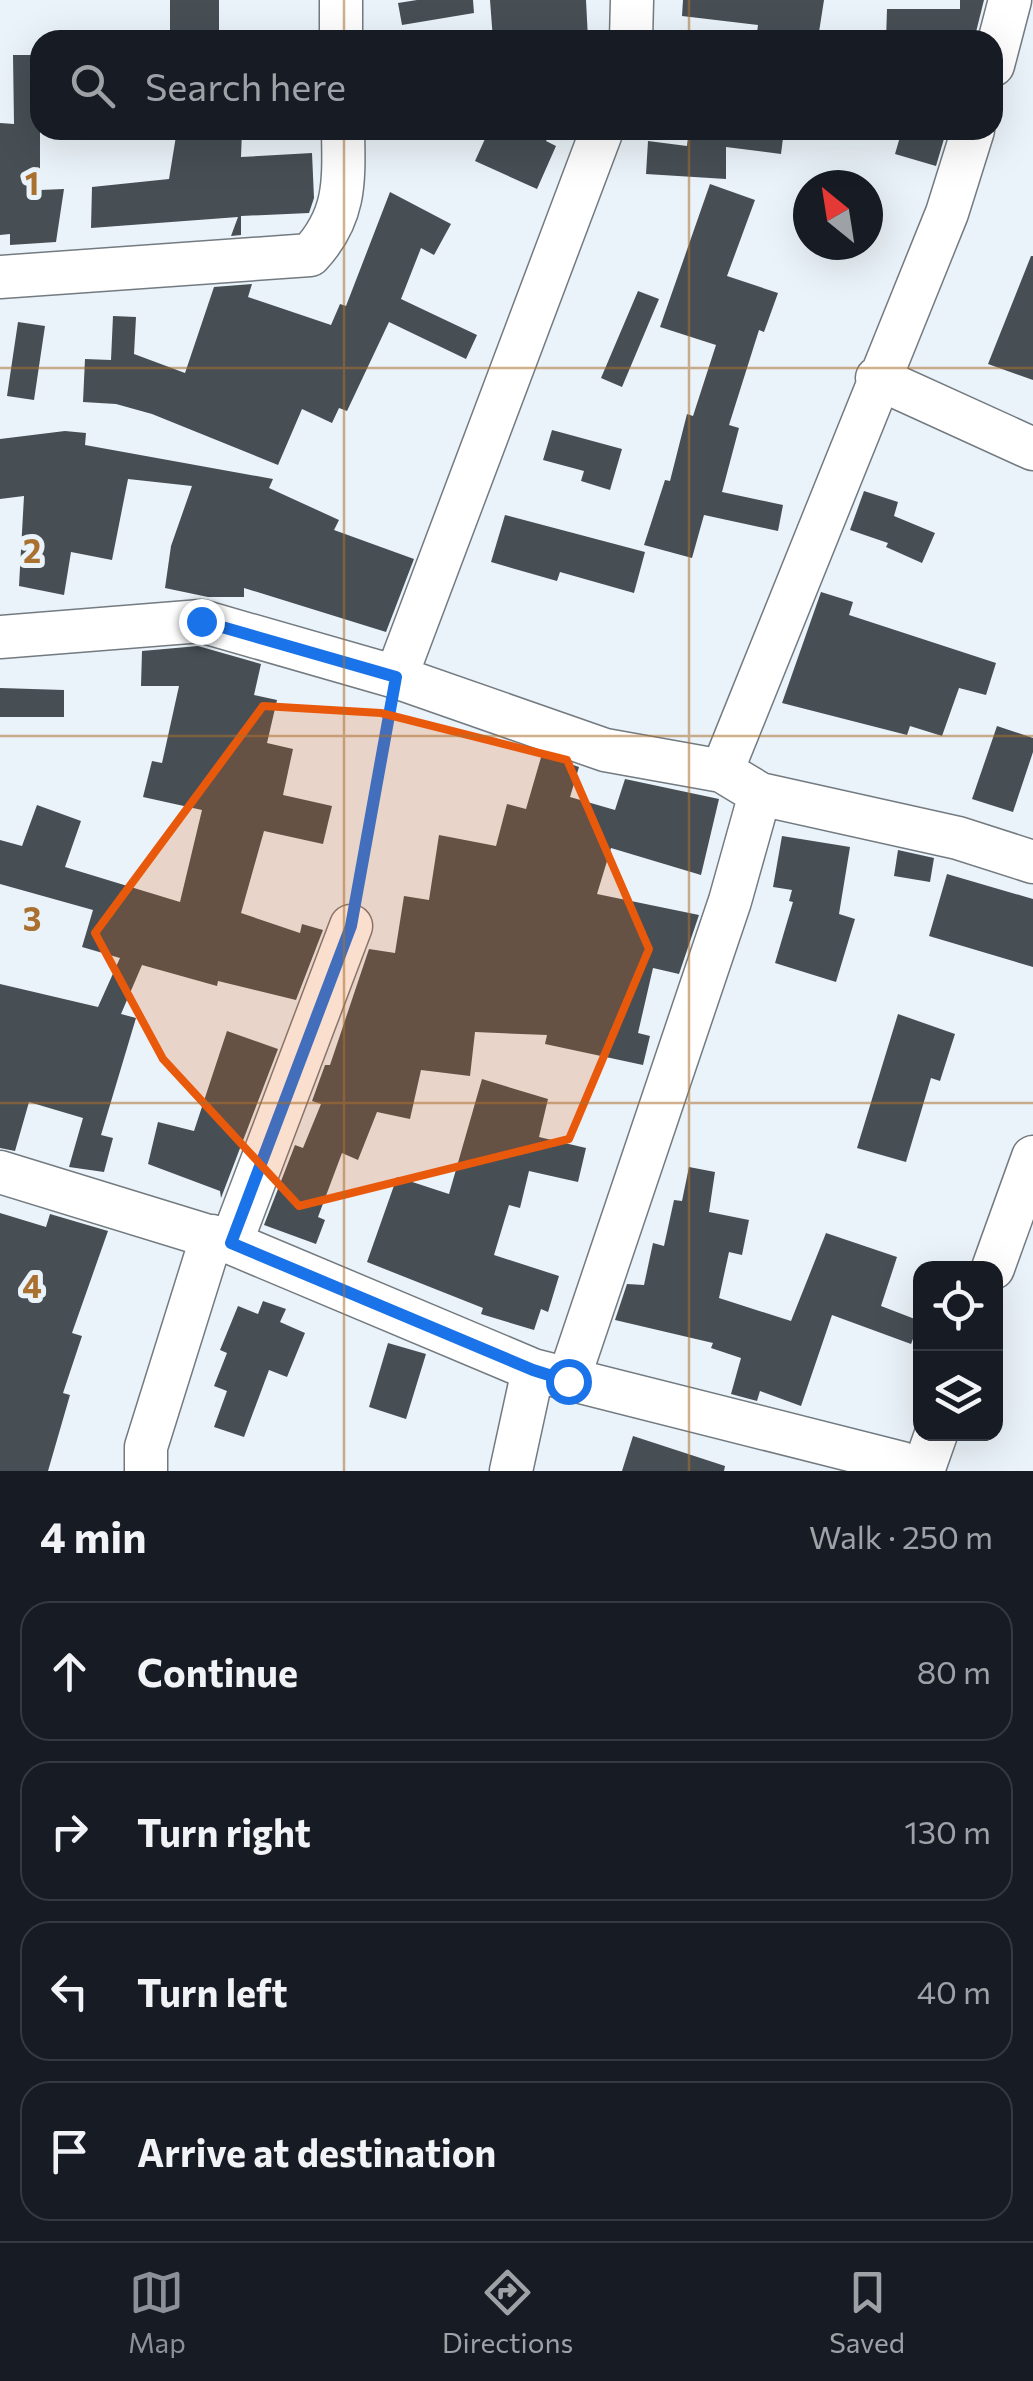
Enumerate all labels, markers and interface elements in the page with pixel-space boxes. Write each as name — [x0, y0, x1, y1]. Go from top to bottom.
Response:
search box — [30, 30, 1003, 140]
icon: search — [65, 58, 120, 113]
text: Search here — [145, 62, 346, 109]
text: 1 — [25, 162, 39, 202]
north arrow — [793, 170, 883, 260]
text: 2 — [23, 530, 41, 570]
route end — [179, 599, 225, 645]
text: 3 — [23, 898, 41, 938]
map controls — [913, 1261, 1003, 1441]
button: locate — [913, 1261, 1003, 1351]
text: 4 — [22, 1265, 42, 1305]
button: layers — [913, 1351, 1003, 1441]
route start — [546, 1359, 592, 1405]
text: 4 min — [40, 1510, 146, 1562]
text: Walk · 250 m — [809, 1516, 993, 1556]
icon: ahead — [42, 1644, 97, 1699]
text: Continue — [137, 1648, 298, 1695]
text: 80 m — [917, 1651, 991, 1691]
icon: right — [42, 1804, 97, 1859]
text: Turn right — [137, 1808, 311, 1855]
text: 130 m — [904, 1811, 991, 1851]
icon: left — [42, 1964, 97, 2019]
text: Turn left — [137, 1968, 288, 2015]
text: 40 m — [917, 1971, 991, 2011]
icon: arrive — [42, 2124, 97, 2179]
text: Arrive at destination — [137, 2128, 496, 2175]
tab: Map — [128, 2265, 186, 2359]
tab: Directions — [442, 2265, 573, 2359]
tab: Saved — [829, 2265, 905, 2359]

